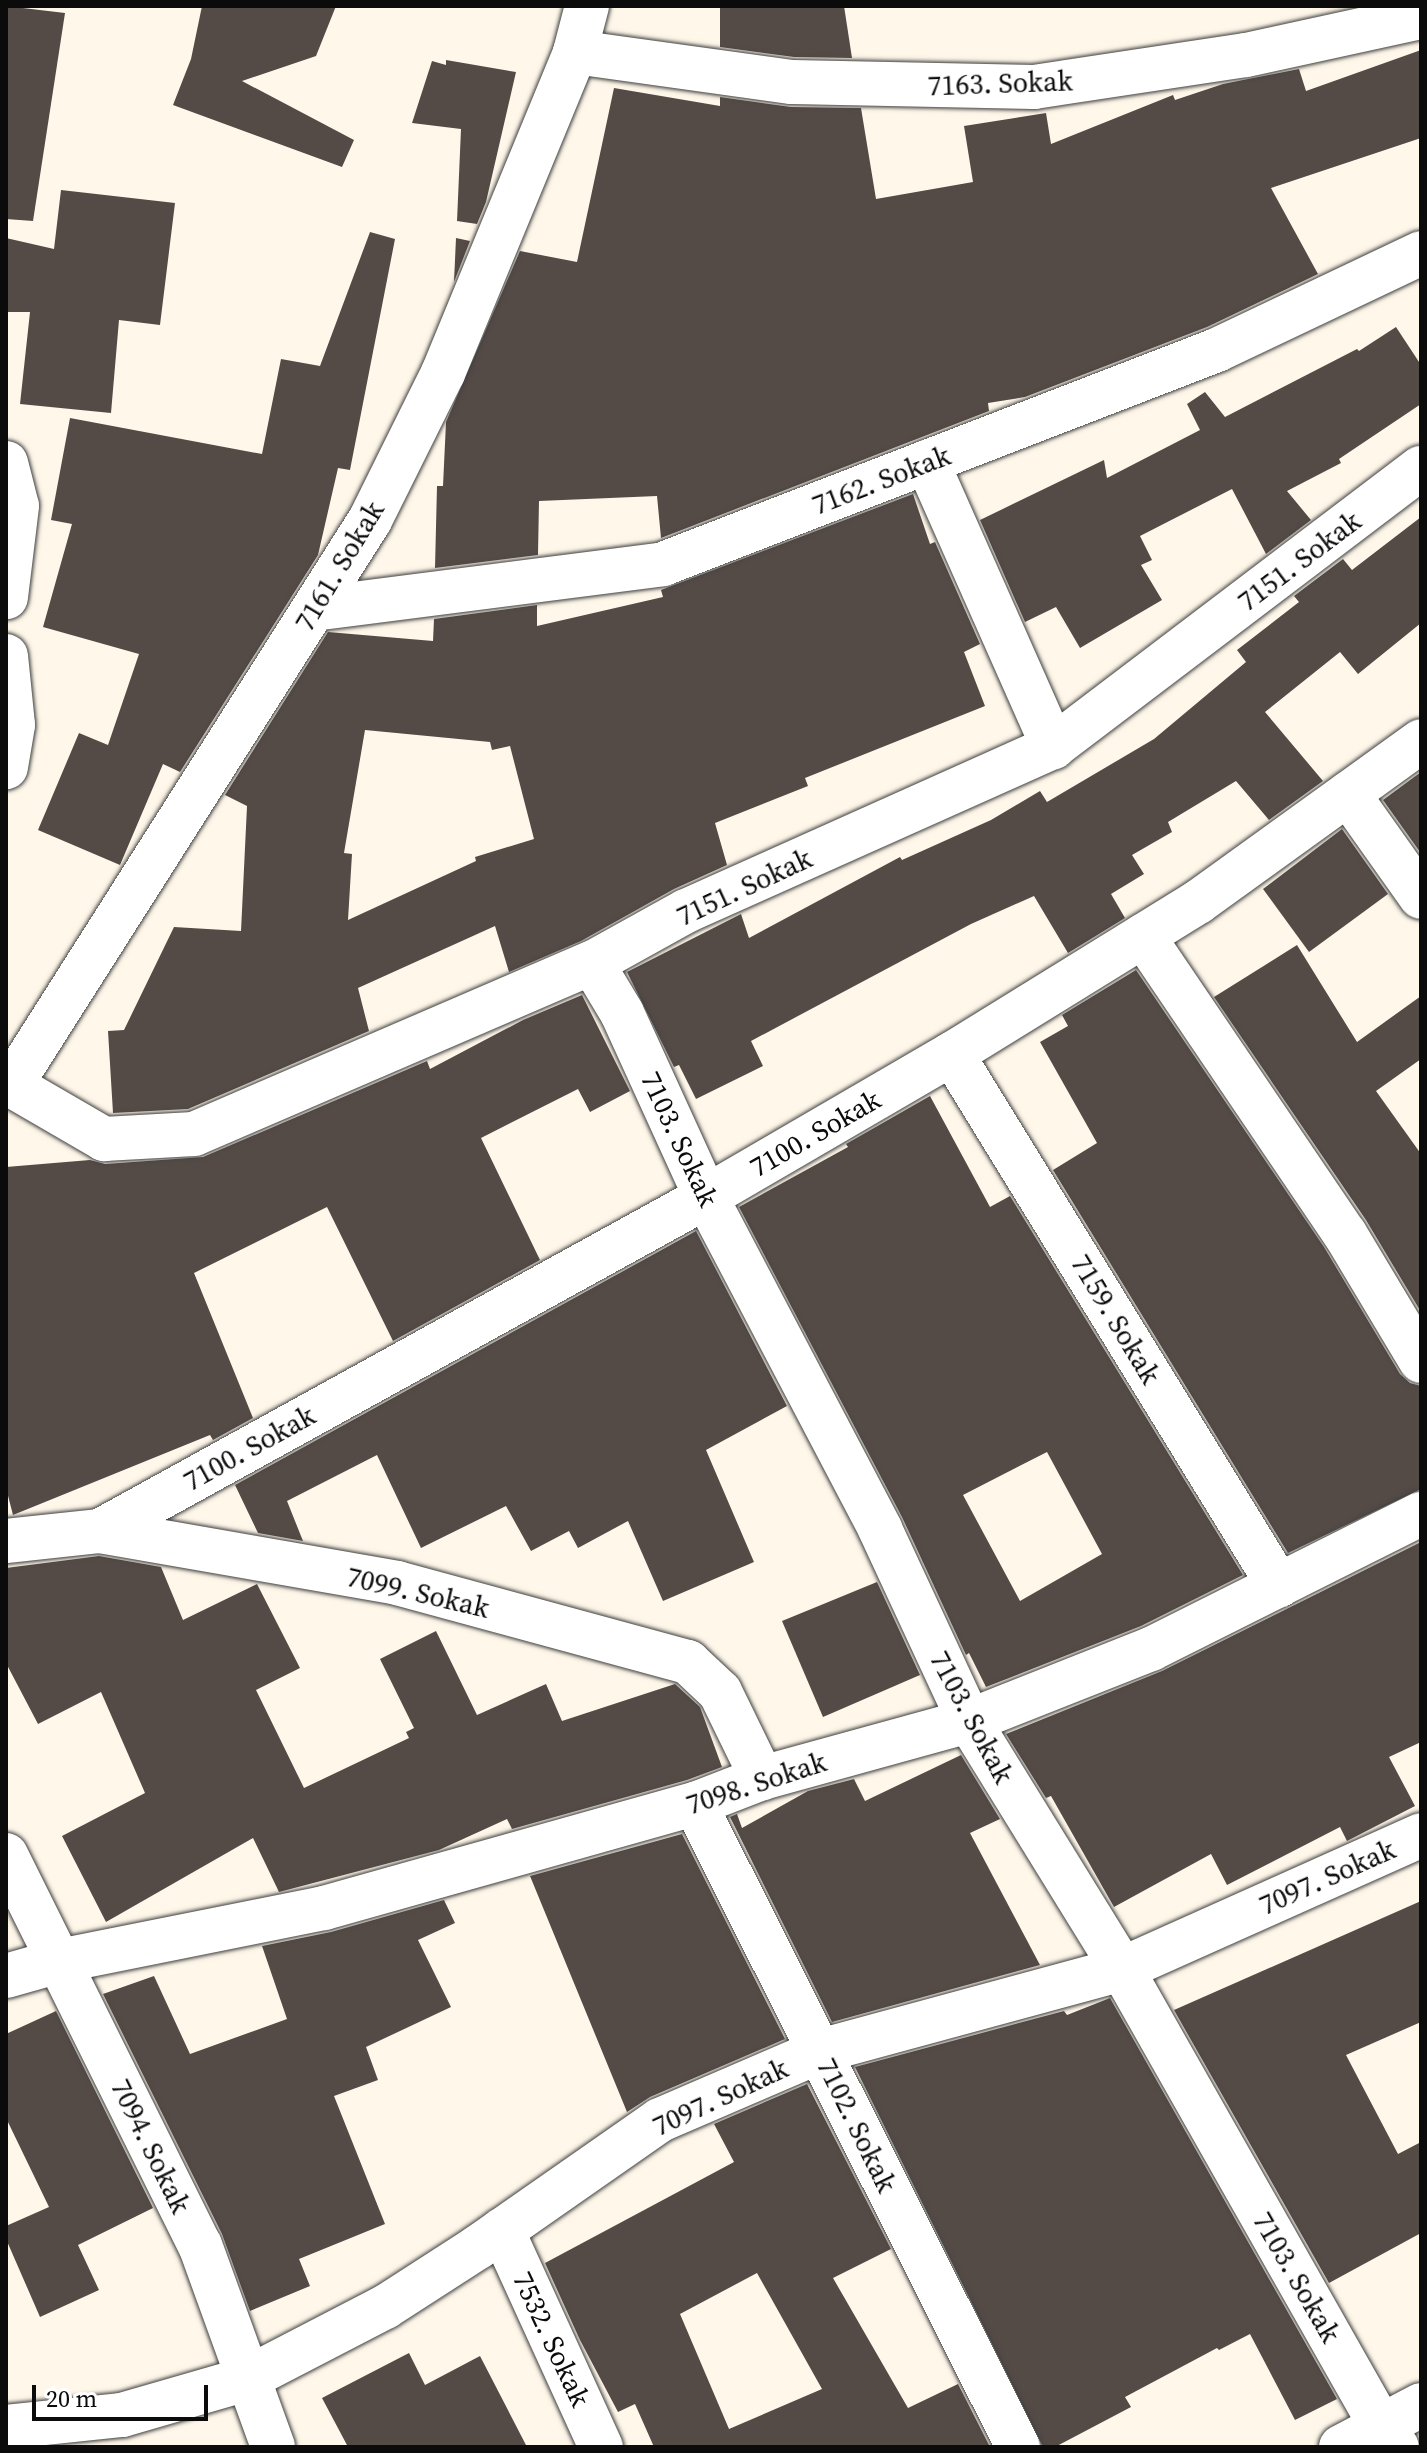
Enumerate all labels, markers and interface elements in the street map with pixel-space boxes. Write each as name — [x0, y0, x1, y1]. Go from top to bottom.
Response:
street label: 7163. Sokak — [927, 64, 1073, 102]
street label: 7162. Sokak — [807, 438, 955, 522]
street label: 7161. Sokak — [287, 495, 391, 637]
street label: 7151. Sokak — [1231, 504, 1367, 618]
street label: 7151. Sokak — [671, 841, 817, 933]
street label: 7103. Sokak — [634, 1066, 726, 1212]
street label: 7100. Sokak — [744, 1082, 886, 1184]
street label: 7159. Sokak — [1064, 1248, 1168, 1390]
street label: 7100. Sokak — [177, 1398, 321, 1498]
street label: 7099. Sokak — [343, 1559, 493, 1625]
street label: 7103. Sokak — [923, 1645, 1021, 1789]
street label: 7098. Sokak — [682, 1745, 830, 1821]
street label: 7097. Sokak — [1254, 1832, 1400, 1922]
street label: 7097. Sokak — [647, 2051, 793, 2143]
street label: 7102. Sokak — [810, 2052, 904, 2198]
street label: 7094. Sokak — [104, 2073, 198, 2219]
street label: 7103. Sokak — [1246, 2206, 1348, 2348]
street label: 7532. Sokak — [506, 2266, 598, 2412]
scale bar — [36, 2369, 212, 2419]
text: 20 m — [46, 2382, 97, 2415]

